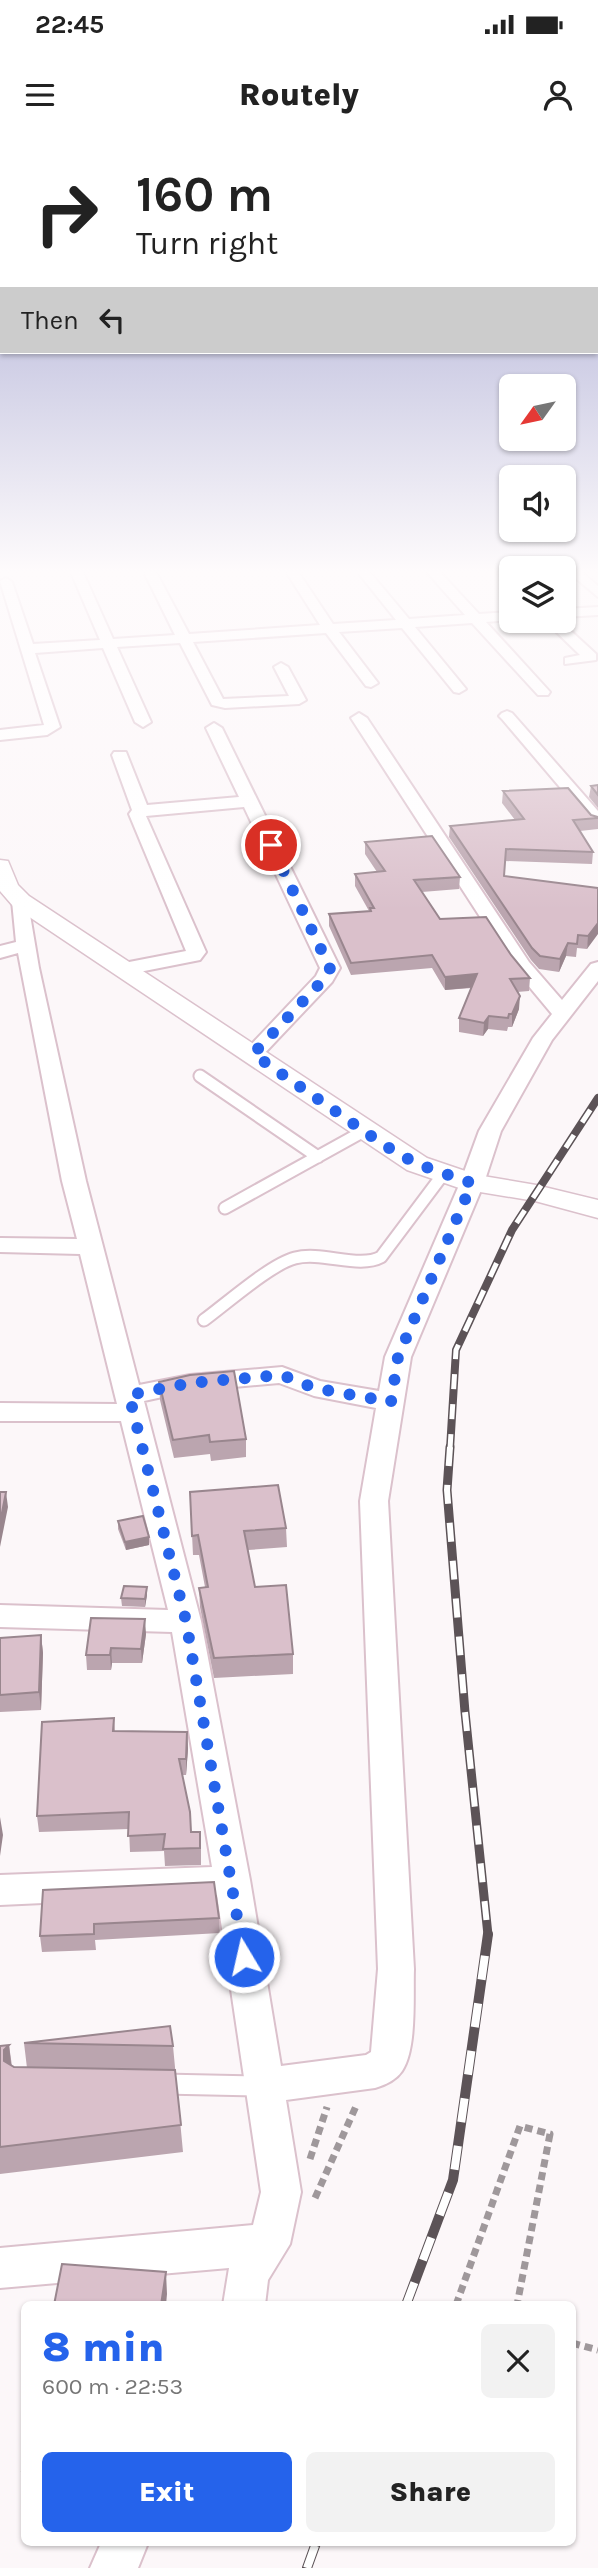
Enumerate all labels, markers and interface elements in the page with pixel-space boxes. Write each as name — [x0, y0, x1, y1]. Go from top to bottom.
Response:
text: 22:45 — [35, 9, 104, 40]
icon: menu — [21, 76, 59, 114]
text: Routely — [239, 76, 359, 113]
icon: person — [539, 76, 577, 114]
text: 160 m — [136, 166, 273, 223]
icon: right — [21, 168, 112, 259]
text: Turn right — [136, 225, 278, 262]
icon: left — [93, 301, 131, 339]
text: Then — [21, 305, 79, 336]
north arrow — [499, 374, 576, 452]
map controls — [499, 374, 576, 633]
button: sound — [499, 465, 576, 542]
button: layers — [499, 556, 576, 633]
pin — [241, 815, 301, 875]
icon: arrive — [252, 826, 290, 864]
position arrow — [207, 1920, 281, 1994]
text: 8 min — [42, 2322, 164, 2372]
button: close — [481, 2324, 555, 2398]
text: 600 m · 22:53 — [42, 2373, 183, 2400]
button: Exit — [42, 2452, 292, 2532]
button: Share — [306, 2452, 555, 2532]

